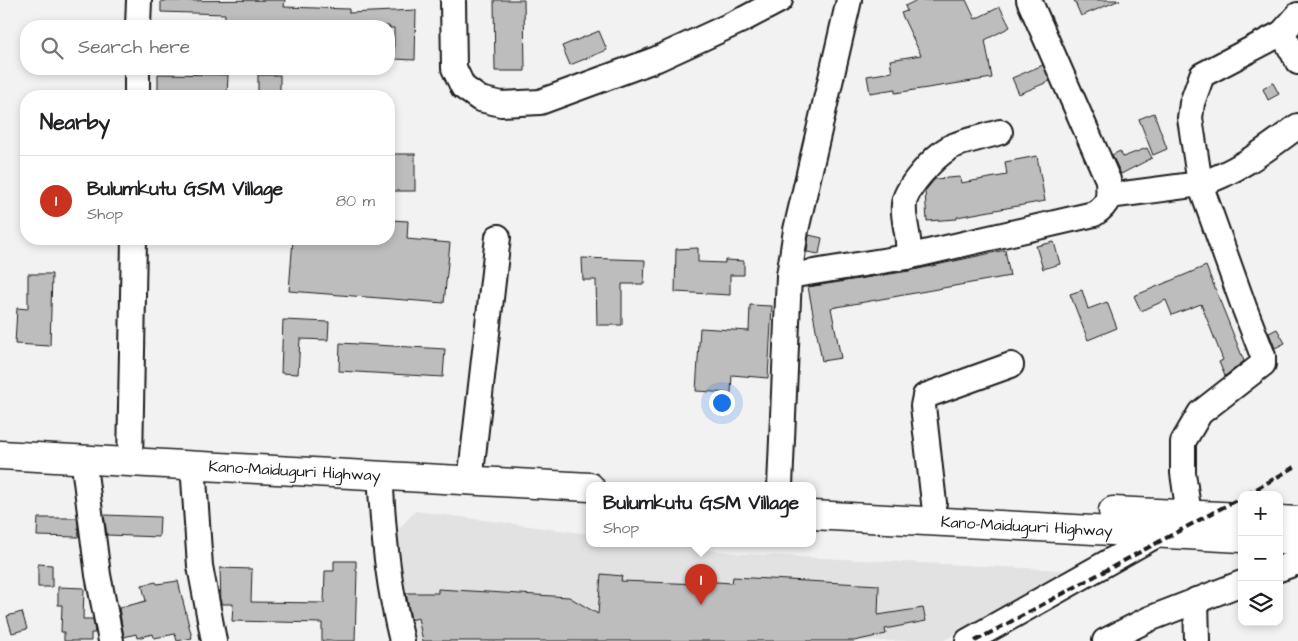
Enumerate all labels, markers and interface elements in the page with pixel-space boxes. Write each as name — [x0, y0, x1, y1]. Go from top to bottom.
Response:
search box — [20, 20, 395, 75]
icon: search — [38, 34, 66, 62]
text: Search here — [78, 34, 190, 61]
text: Nearby — [40, 108, 110, 137]
text: Bulumkutu GSM Village — [87, 176, 283, 203]
text: 1 — [55, 190, 57, 212]
text: 80 m — [336, 190, 375, 212]
text: Shop — [87, 203, 123, 225]
your location — [709, 390, 735, 416]
street label: Kano-Maiduguri Highway — [208, 455, 381, 488]
popup — [586, 482, 816, 547]
text: Bulumkutu GSM Village — [603, 490, 799, 517]
map controls — [1238, 491, 1283, 626]
button: + — [1238, 491, 1283, 536]
street label: Kano-Maiduguri Highway — [940, 511, 1113, 543]
text: Shop — [603, 517, 639, 539]
button: − — [1238, 536, 1283, 581]
pin: 1 — [685, 564, 717, 605]
button: layers — [1238, 581, 1283, 626]

